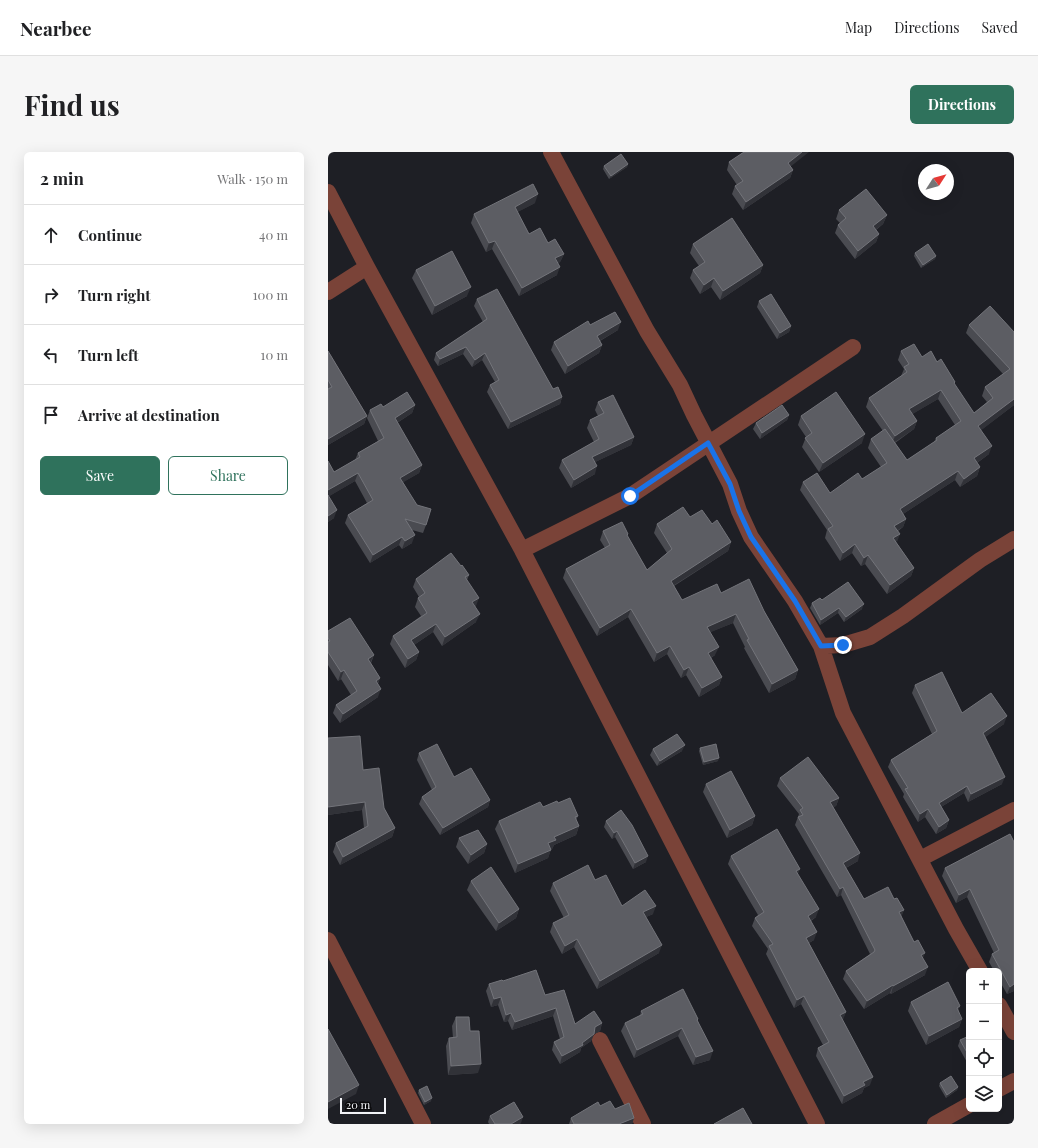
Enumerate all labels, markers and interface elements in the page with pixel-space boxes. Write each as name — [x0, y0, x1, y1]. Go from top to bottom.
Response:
text: Nearbee — [20, 15, 92, 41]
text: Map — [845, 18, 872, 37]
text: Directions — [894, 18, 960, 37]
text: Saved — [982, 18, 1018, 37]
button: Directions — [910, 85, 1014, 124]
text: Find us — [24, 86, 120, 123]
north arrow — [918, 164, 954, 200]
text: 2 min — [40, 167, 84, 189]
text: Walk · 150 m — [217, 170, 288, 187]
icon: ahead — [40, 224, 62, 246]
text: Continue — [78, 225, 142, 245]
text: 40 m — [259, 226, 288, 243]
icon: right — [40, 284, 62, 306]
text: Turn right — [78, 285, 151, 305]
text: 100 m — [253, 286, 288, 303]
icon: left — [40, 344, 62, 366]
text: Turn left — [78, 345, 139, 365]
text: 10 m — [261, 346, 288, 363]
icon: arrive — [40, 404, 62, 426]
text: Arrive at destination — [78, 405, 220, 425]
button: Save — [40, 456, 160, 495]
button: Share — [168, 456, 288, 495]
route start — [621, 487, 639, 505]
route end — [834, 636, 852, 654]
map controls — [966, 968, 1002, 1112]
button: + — [966, 968, 1002, 1004]
button: − — [966, 1004, 1002, 1040]
button: locate — [966, 1040, 1002, 1076]
button: layers — [966, 1076, 1002, 1112]
scale bar — [340, 1096, 386, 1115]
text: 20 m — [346, 1097, 370, 1112]

